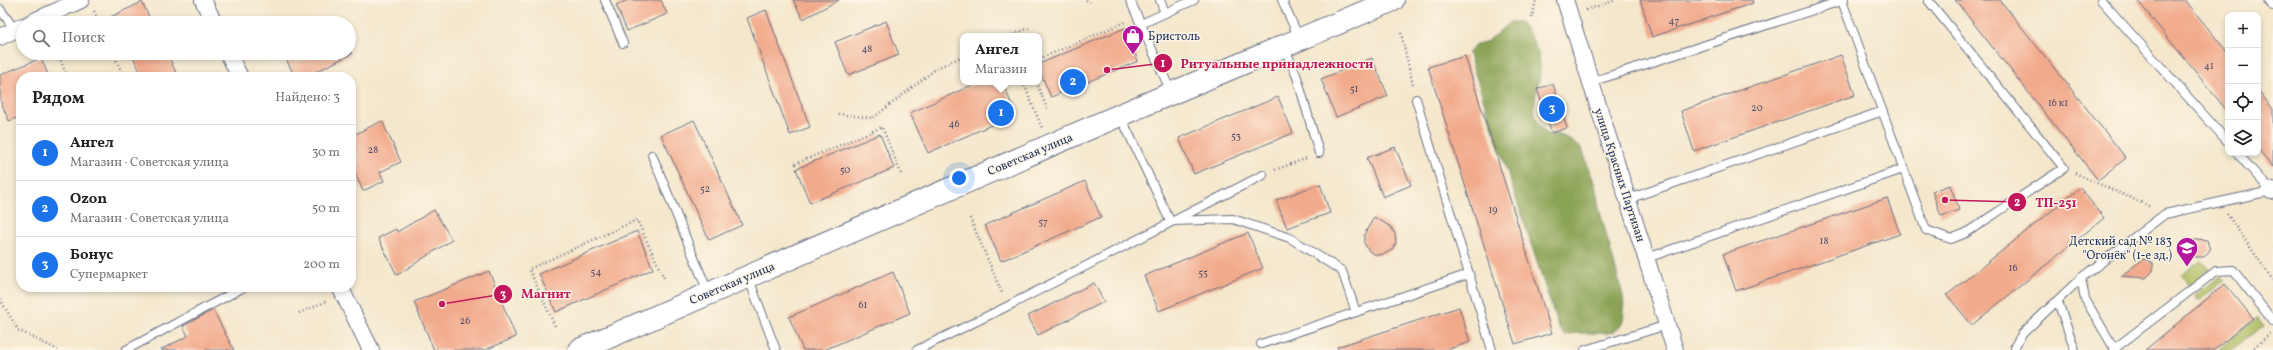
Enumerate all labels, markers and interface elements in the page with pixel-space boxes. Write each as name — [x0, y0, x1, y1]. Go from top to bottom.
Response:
map controls — [2225, 12, 2261, 156]
button: + — [2225, 12, 2261, 48]
house number: 47 — [1669, 14, 1680, 28]
search box — [16, 16, 356, 60]
shop icon: Бристоль — [1120, 23, 1146, 56]
icon: search — [30, 27, 52, 49]
text: Поиск — [62, 28, 105, 49]
place label: Бристоль — [1148, 29, 1200, 45]
popup — [960, 33, 1042, 85]
text: Ангел — [975, 40, 1019, 61]
house number: 48 — [862, 42, 872, 56]
button: − — [2225, 48, 2261, 84]
callout: Ритуальные принадлежности — [1153, 51, 1382, 76]
text: 1 — [1161, 56, 1166, 72]
text: Ритуальные принадлежности — [1181, 56, 1373, 74]
house number: 41 — [2204, 59, 2214, 73]
text: Магазин — [975, 61, 1027, 79]
pin: 2 — [1060, 67, 1086, 97]
house number: 51 — [1350, 82, 1358, 96]
button: locate — [2225, 84, 2261, 120]
text: Рядом — [32, 87, 85, 110]
text: Найдено: 3 — [275, 89, 340, 107]
pin: 3 — [1539, 94, 1565, 124]
house number: 16 к1 — [2048, 96, 2068, 110]
pin: 1 — [988, 98, 1014, 128]
house number: 20 — [1751, 101, 1763, 115]
street label: улица Красных Партизан — [1590, 106, 1648, 244]
house number: 46 — [949, 117, 959, 131]
button: layers — [2225, 120, 2261, 156]
house number: 53 — [1231, 129, 1241, 143]
street label: Советская улица — [985, 130, 1076, 180]
text: Ангел — [70, 133, 114, 154]
house number: 28 — [368, 143, 378, 157]
text: 1 — [42, 144, 48, 162]
text: 30 m — [312, 144, 340, 162]
text: Магазин · Советская улица — [70, 154, 229, 172]
house number: 50 — [840, 163, 850, 177]
your location — [949, 168, 969, 188]
house number: 52 — [700, 182, 710, 196]
text: Ozon — [70, 189, 107, 210]
callout: ТП-251 — [2007, 190, 2085, 215]
text: 2 — [2014, 195, 2020, 211]
text: ТП-251 — [2035, 195, 2077, 213]
text: 2 — [42, 200, 48, 218]
text: 50 m — [312, 200, 340, 218]
house number: 19 — [1488, 203, 1498, 217]
text: Магазин · Советская улица — [70, 210, 229, 228]
house number: 57 — [1038, 215, 1048, 229]
house number: 18 — [1820, 234, 1828, 248]
place label: Детский сад № 183 "Огонёк" (1-е зд.) — [2069, 234, 2172, 264]
school or university icon: Детский сад № 183 "Огонёк" (1-е зд.) — [2174, 235, 2200, 268]
text: Бонус — [70, 245, 113, 266]
text: 3 — [42, 256, 48, 274]
text: 200 m — [303, 256, 340, 274]
street label: Советская улица — [687, 259, 778, 309]
house number: 16 — [2009, 261, 2017, 275]
house number: 54 — [591, 265, 601, 279]
text: Супермаркет — [70, 266, 148, 284]
house number: 55 — [1198, 266, 1208, 280]
callout: Магнит — [493, 281, 578, 306]
text: Магнит — [521, 286, 572, 304]
text: 3 — [500, 287, 506, 303]
house number: 61 — [859, 298, 868, 312]
house number: 26 — [460, 314, 470, 328]

